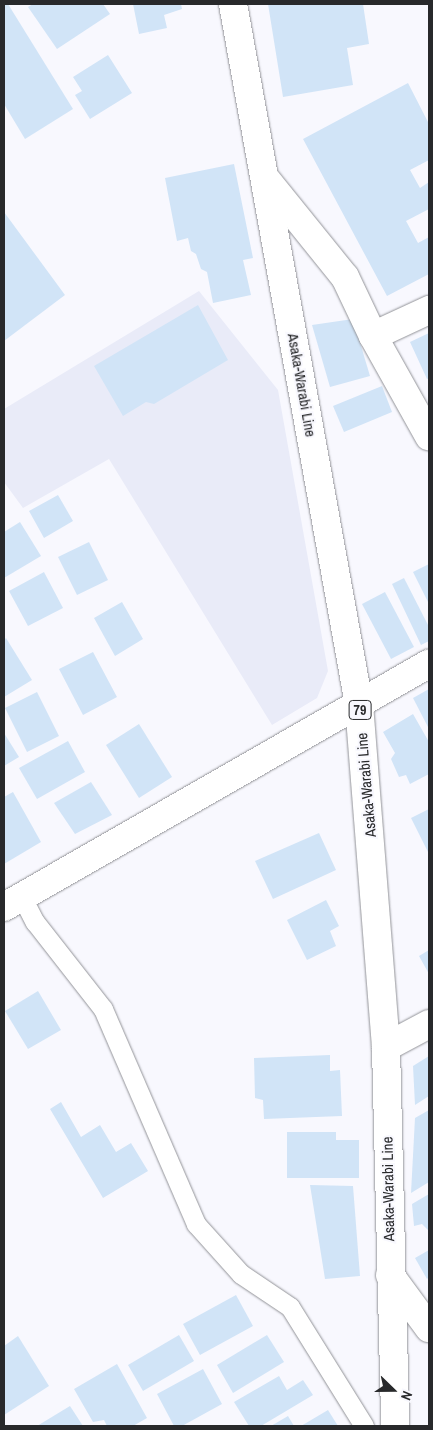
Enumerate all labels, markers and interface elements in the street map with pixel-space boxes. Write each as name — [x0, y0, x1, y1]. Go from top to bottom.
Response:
street label: Asaka-Warabi Line — [284, 332, 320, 438]
road number: 79 — [348, 698, 372, 722]
street label: Asaka-Warabi Line — [352, 732, 380, 838]
street label: Asaka-Warabi Line — [378, 1136, 398, 1242]
north arrow — [368, 1365, 418, 1415]
text: N — [397, 1388, 417, 1403]

